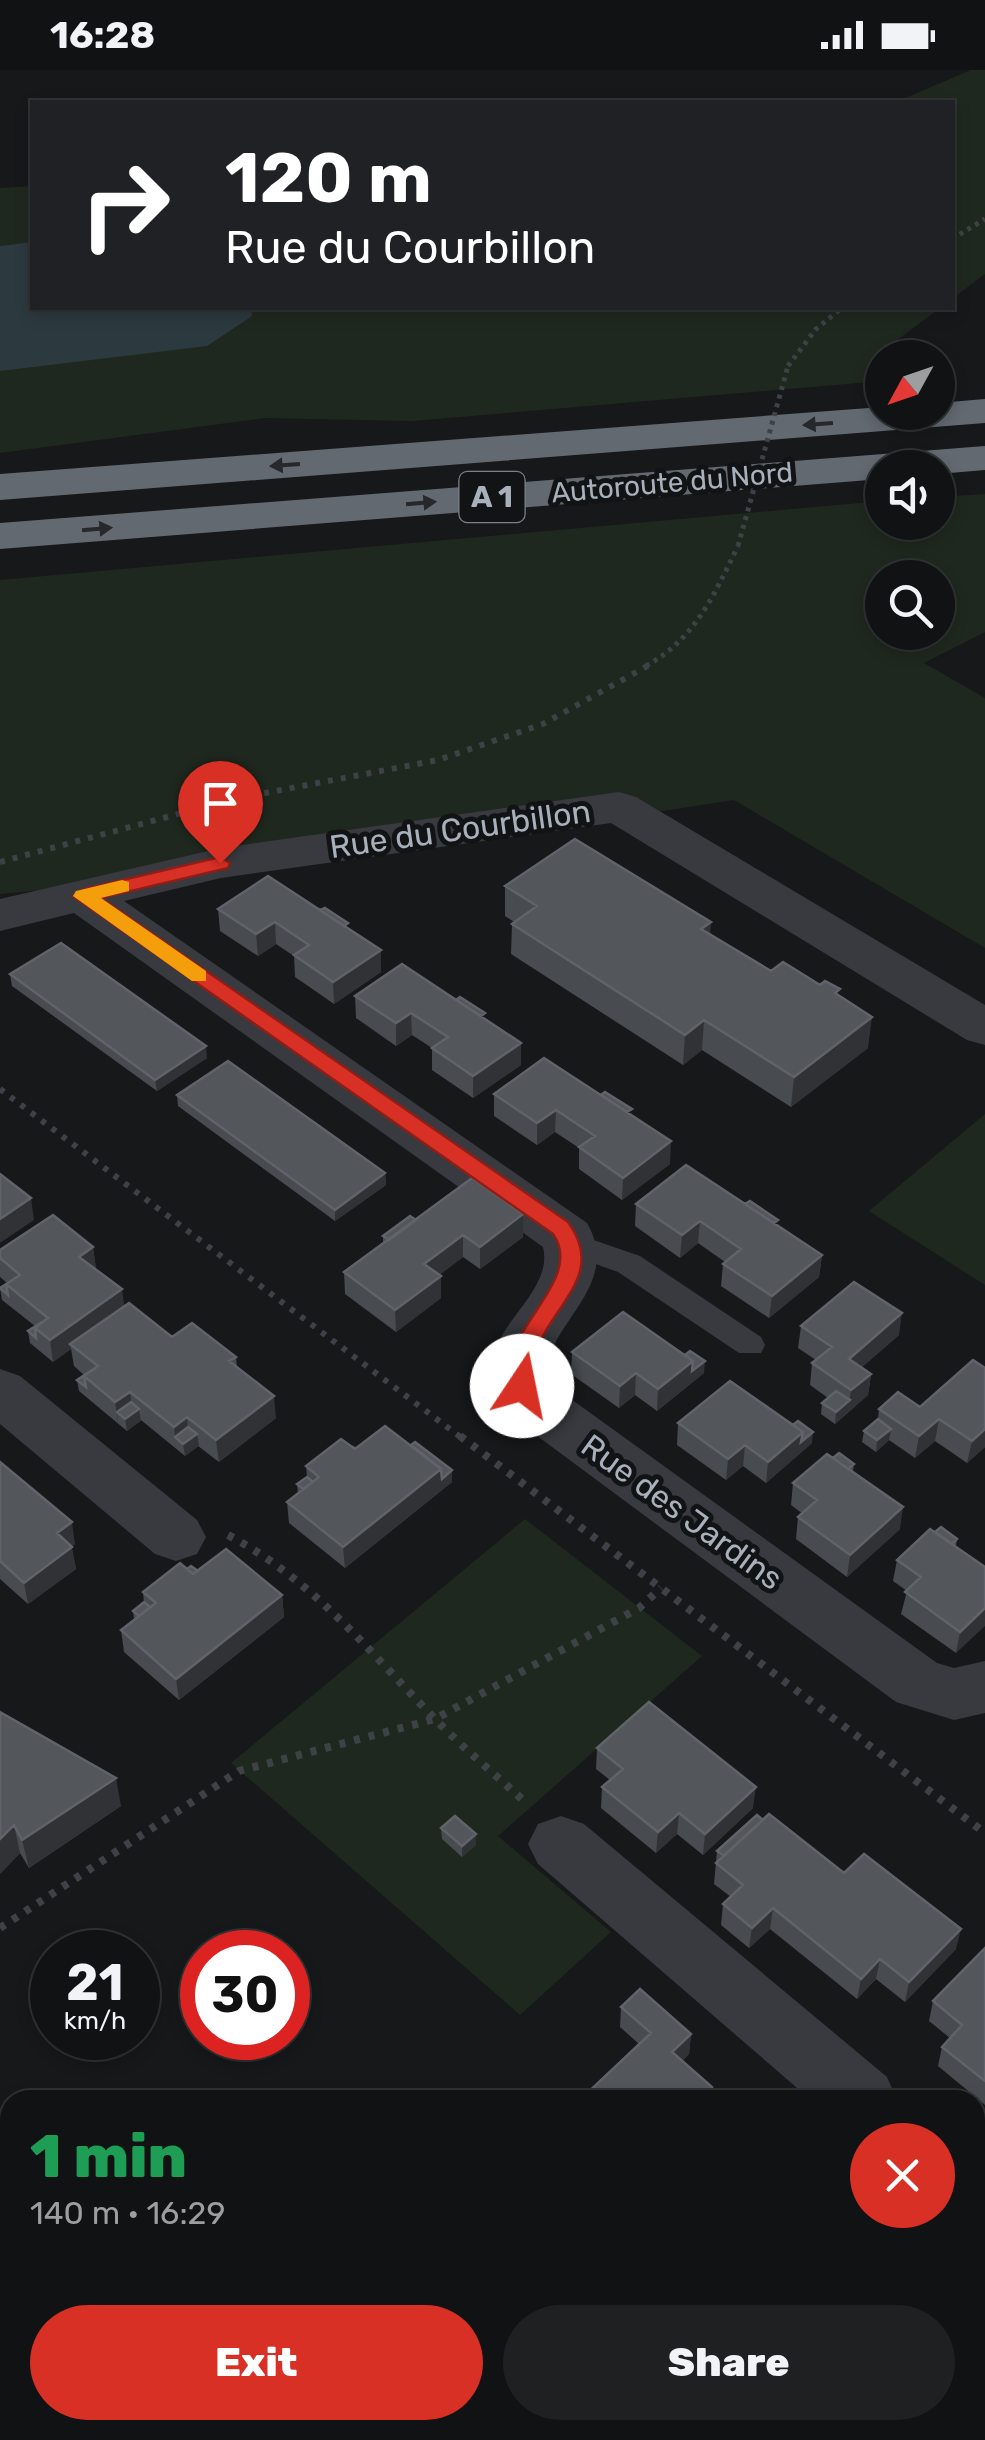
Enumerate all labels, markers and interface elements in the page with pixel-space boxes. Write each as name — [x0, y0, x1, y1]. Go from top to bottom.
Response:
text: 16:28 — [50, 12, 155, 58]
text: 120 m — [225, 137, 432, 220]
icon: right — [60, 140, 190, 270]
text: Rue du Courbillon — [225, 221, 595, 274]
north arrow — [865, 340, 955, 430]
map controls — [865, 340, 955, 650]
one-way arrow — [802, 417, 833, 433]
button: sound — [865, 450, 955, 540]
street label: Autoroute du Nord — [550, 456, 794, 509]
one-way arrow — [268, 458, 300, 474]
road number: A 1 — [460, 472, 524, 522]
one-way arrow — [406, 494, 438, 510]
one-way arrow — [82, 520, 114, 536]
button: search — [865, 560, 955, 650]
pin — [178, 761, 263, 864]
icon: arrive — [193, 776, 248, 831]
street label: Rue du Courbillon — [327, 792, 593, 866]
position arrow — [470, 1334, 574, 1438]
street label: Rue des Jardins — [574, 1426, 790, 1598]
speed limit sign: 30 — [180, 1930, 310, 2060]
text: 21 — [66, 1953, 124, 2013]
text: km/h — [64, 2006, 126, 2035]
text: 1 min — [30, 2121, 187, 2192]
button: close — [850, 2123, 955, 2228]
text: 140 m · 16:29 — [30, 2194, 225, 2232]
button: Exit — [30, 2305, 483, 2420]
button: Share — [503, 2305, 955, 2420]

